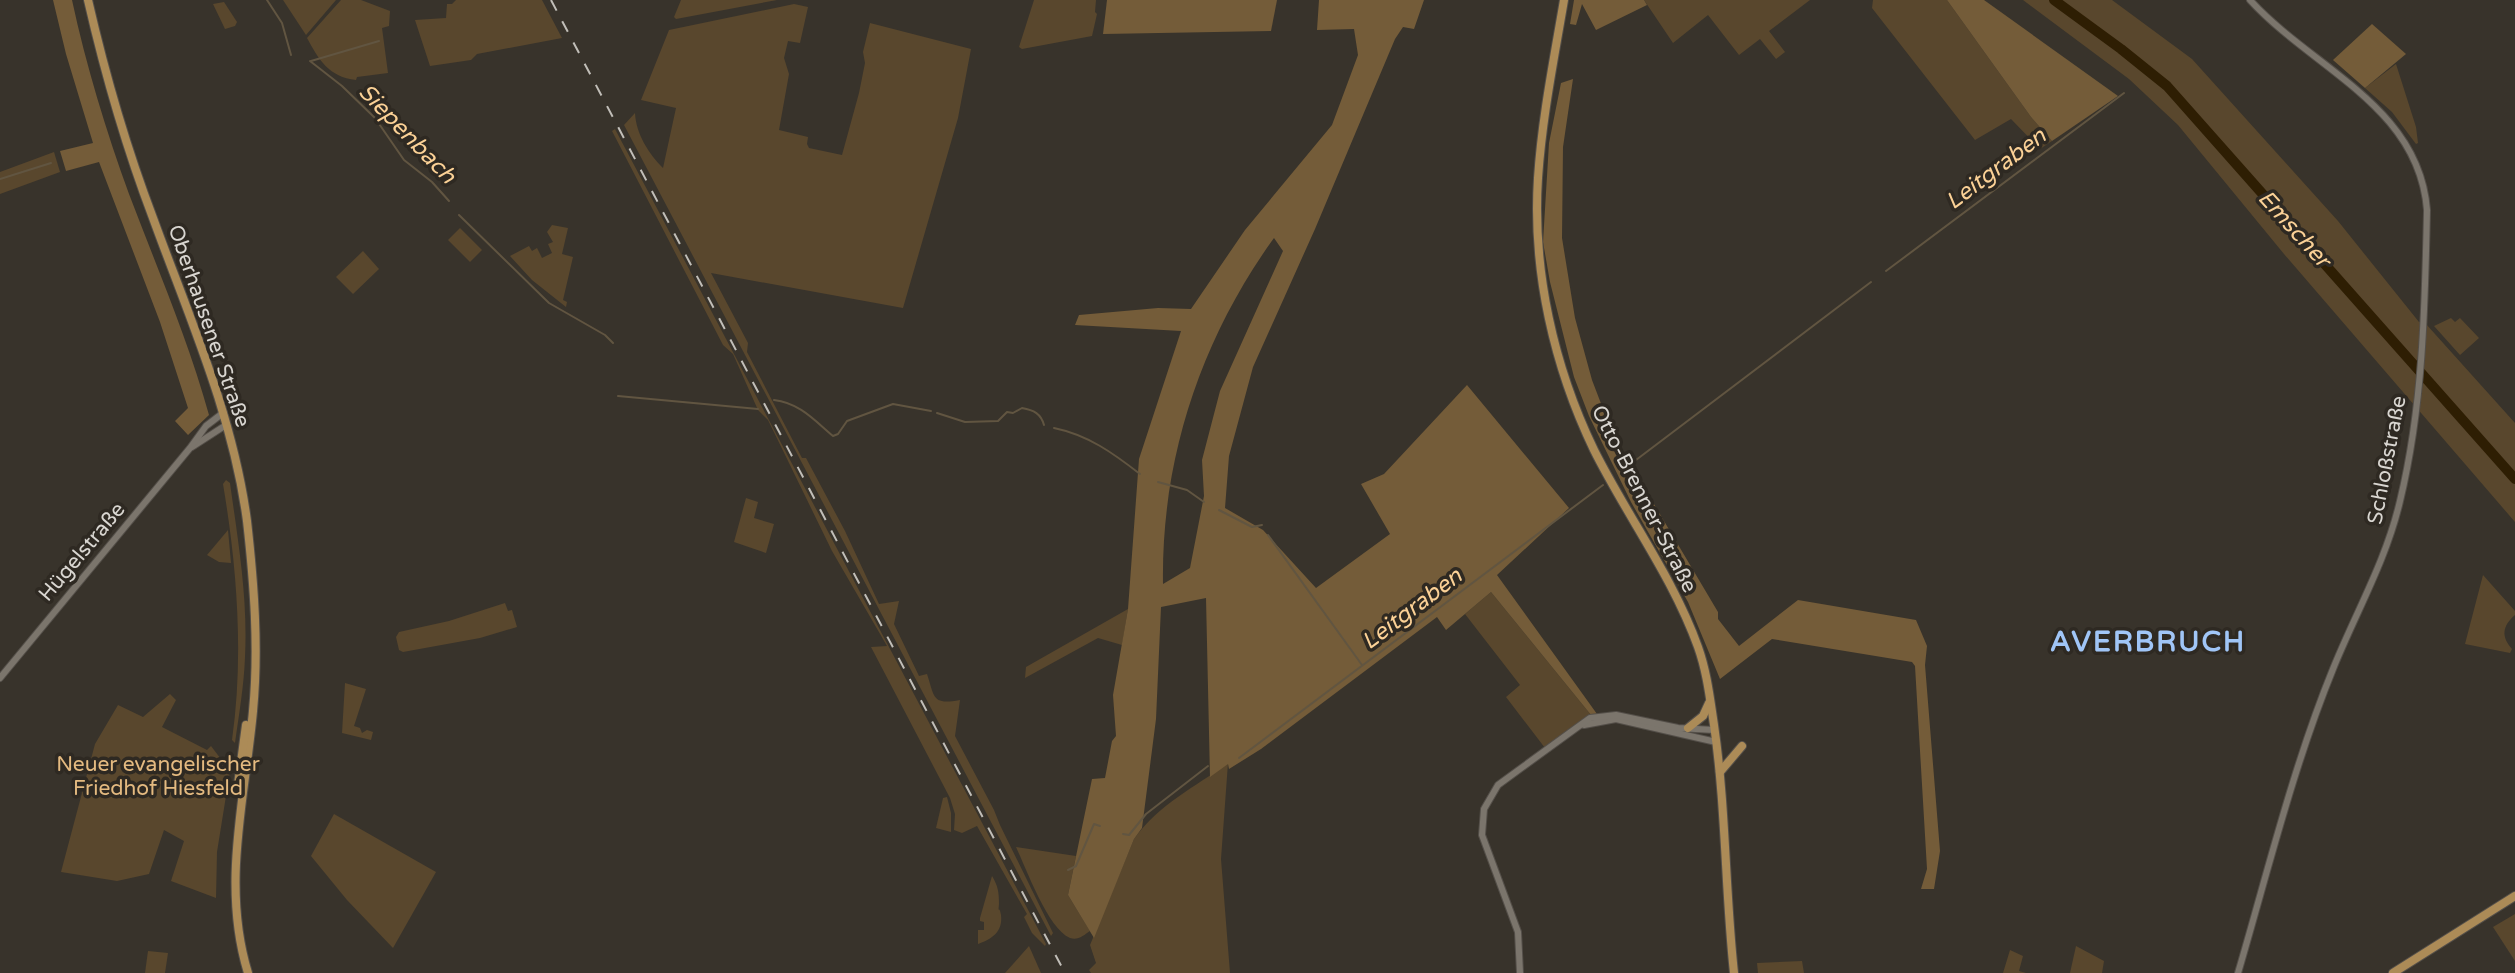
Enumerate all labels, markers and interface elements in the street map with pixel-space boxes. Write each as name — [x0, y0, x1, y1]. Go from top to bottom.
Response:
water label: Siepenbach — [352, 78, 462, 190]
water label: Leitgraben — [1940, 122, 2052, 216]
water label: Emscher — [2252, 184, 2338, 276]
street label: Oberhausener Straße — [163, 221, 255, 431]
street label: Schloßstraße — [2362, 394, 2412, 526]
street label: Otto-Brenner-Straße — [1586, 401, 1702, 597]
street label: Hügelstraße — [33, 497, 131, 606]
water label: Leitgraben — [1356, 562, 1468, 656]
district label: AVERBRUCH — [2050, 625, 2246, 659]
park label: Neuer evangelischer Friedhof Hiesfeld — [56, 752, 260, 801]

